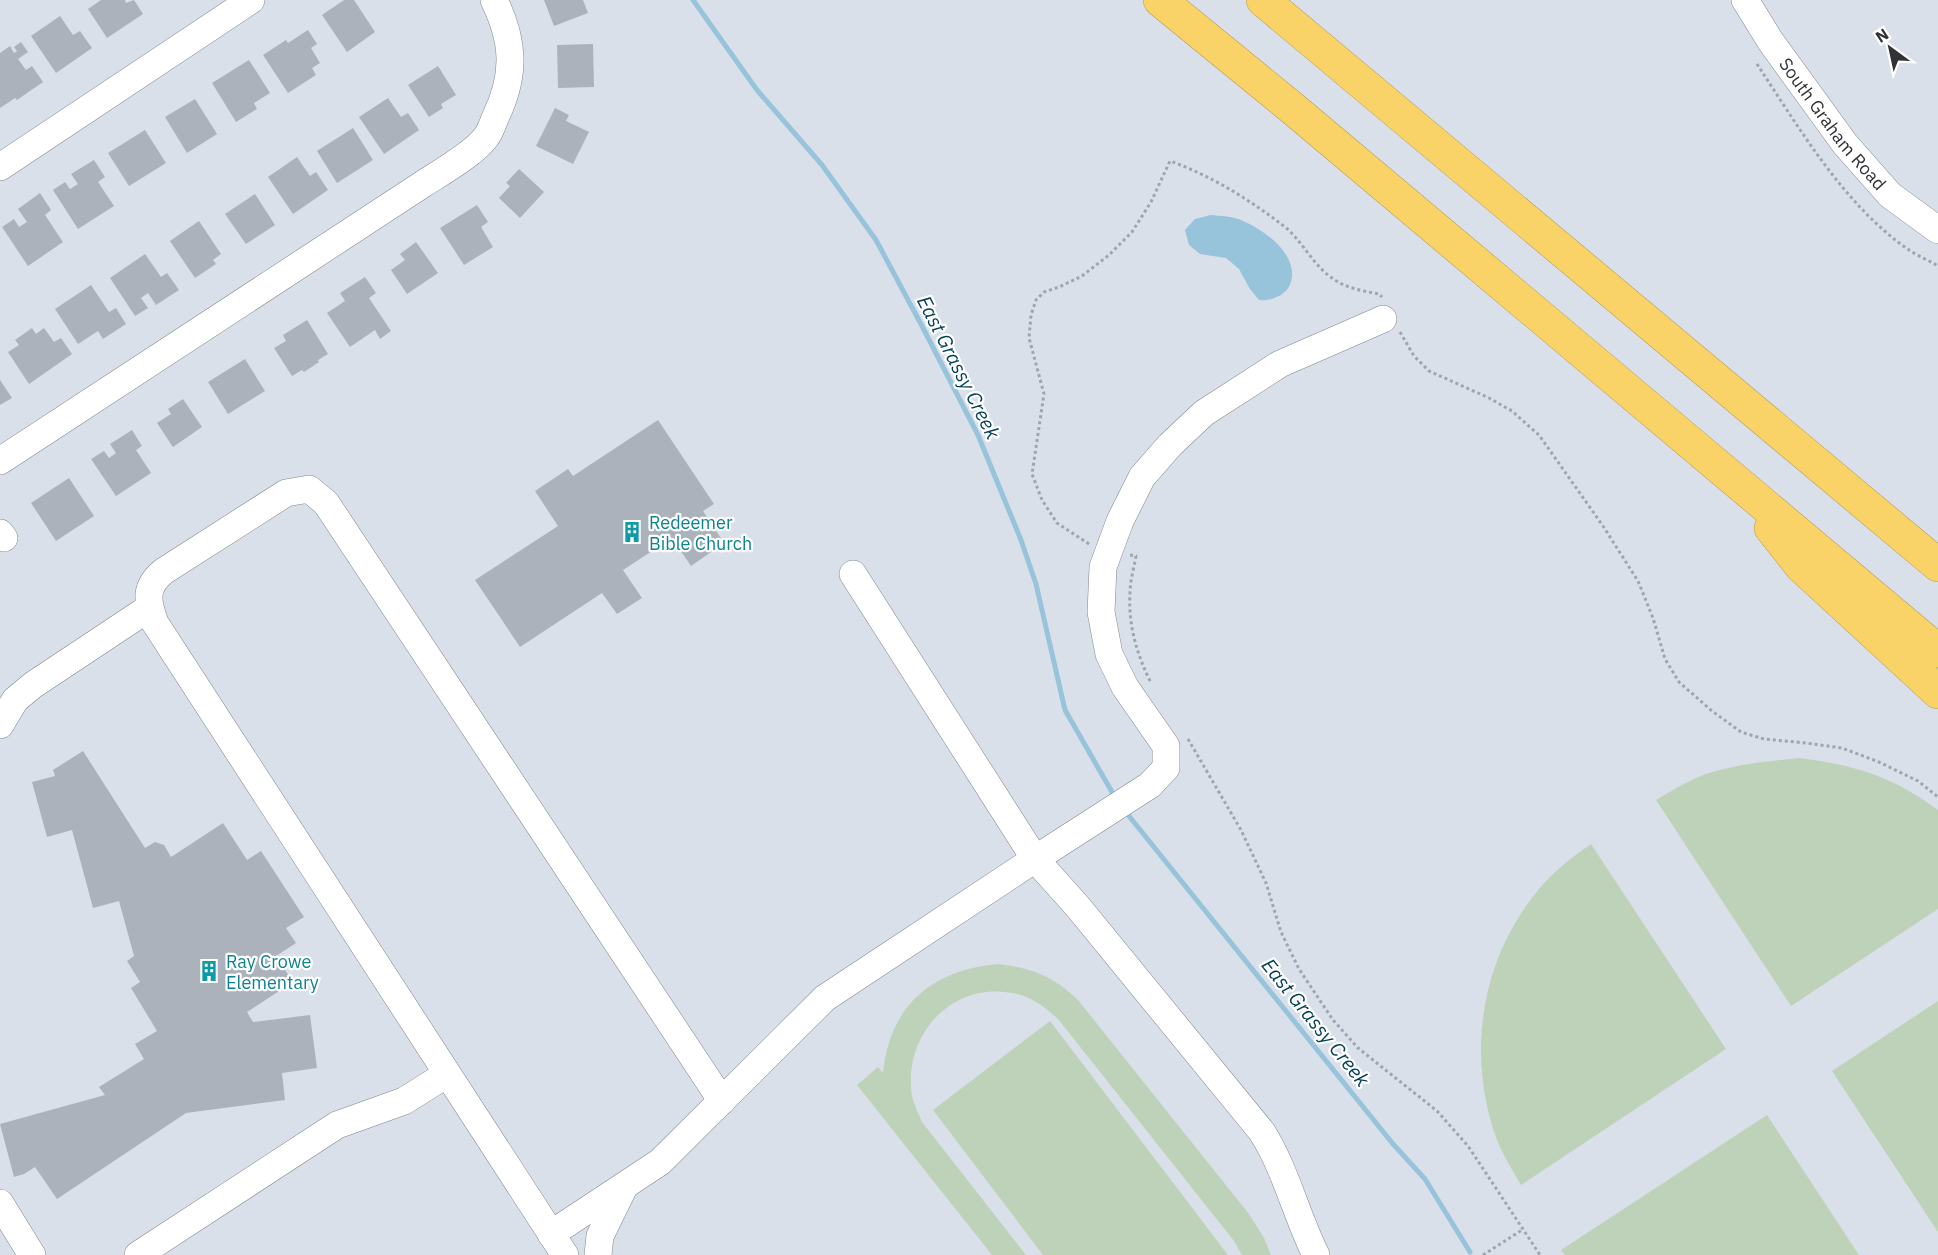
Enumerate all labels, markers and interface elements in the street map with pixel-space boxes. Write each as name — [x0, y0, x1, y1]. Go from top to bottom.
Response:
north arrow — [1860, 18, 1920, 78]
text: N — [1872, 24, 1892, 47]
street label: South Graham Road — [1775, 53, 1892, 195]
water label: East Grassy Creek — [911, 291, 1007, 444]
place label: Redeemer Bible Church — [649, 511, 752, 555]
building icon: Redeemer Bible Church — [620, 520, 644, 544]
place label: Ray Crowe Elementary — [226, 950, 319, 994]
water label: East Grassy Creek — [1256, 952, 1377, 1092]
building icon: Ray Crowe Elementary — [197, 959, 221, 983]

